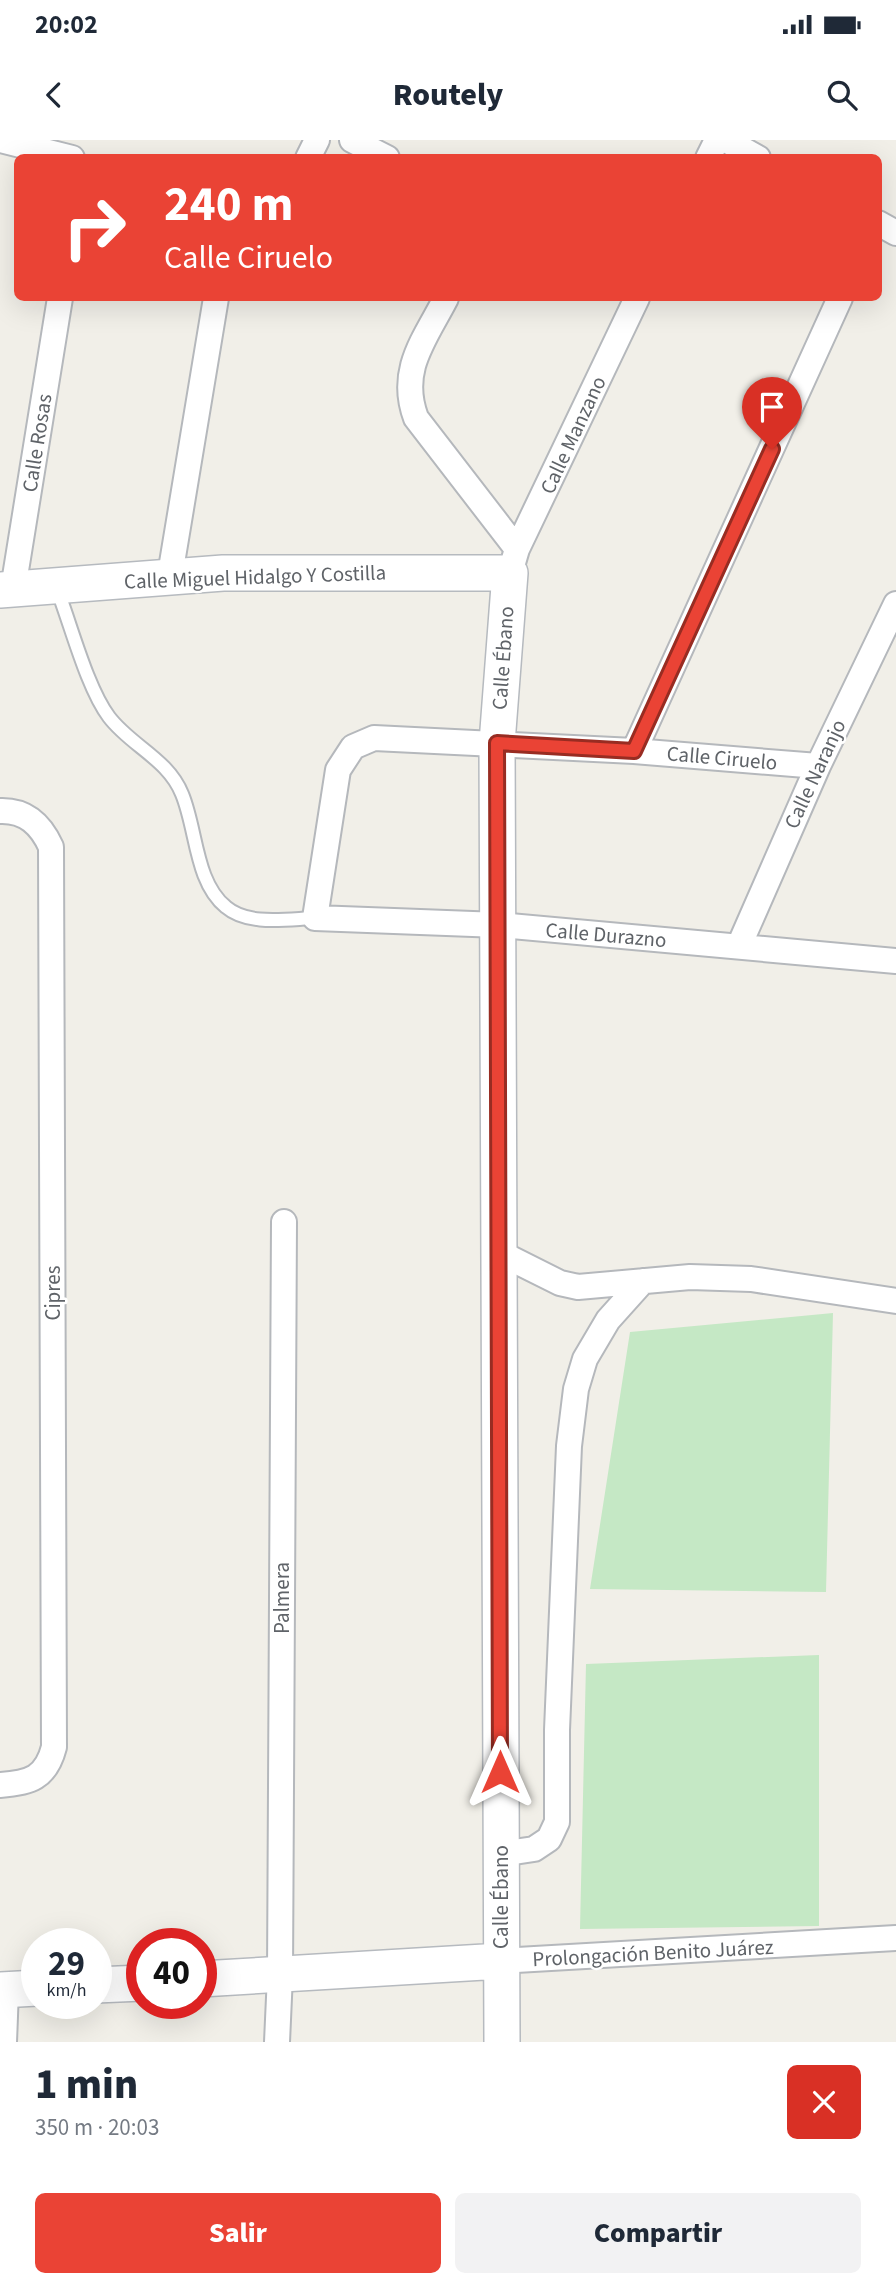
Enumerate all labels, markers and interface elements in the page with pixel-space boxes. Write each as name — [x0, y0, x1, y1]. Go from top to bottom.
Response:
text: 20:02 — [35, 6, 98, 43]
text: Routely — [393, 72, 503, 118]
icon: back — [35, 76, 73, 114]
icon: search — [823, 76, 861, 114]
text: 240 m — [164, 170, 293, 240]
icon: right — [49, 182, 140, 273]
text: Calle Ciruelo — [164, 235, 333, 281]
street label: Calle Manzano — [533, 371, 613, 499]
pin — [742, 377, 802, 449]
icon: arrive — [753, 388, 791, 426]
street label: Calle Rosas — [14, 391, 60, 494]
street label: Calle Miguel Hidalgo Y Costilla — [124, 557, 386, 597]
street label: Calle Ébano — [484, 605, 522, 711]
street label: Calle Naranjo — [777, 714, 853, 834]
street label: Calle Ciruelo — [665, 738, 779, 778]
street label: Calle Durazno — [544, 915, 668, 955]
street label: Cipres — [38, 1265, 68, 1321]
street label: Palmera — [267, 1562, 297, 1634]
position arrow — [463, 1735, 537, 1809]
street label: Calle Ébano — [486, 1845, 516, 1949]
speed limit sign: 40 — [126, 1928, 217, 2019]
street label: Prolongación Benito Juárez — [532, 1932, 774, 1974]
text: 29 — [48, 1939, 85, 1989]
text: km/h — [47, 1978, 86, 2003]
text: 1 min — [35, 2055, 138, 2115]
button: close — [787, 2065, 861, 2139]
text: 350 m · 20:03 — [35, 2111, 159, 2144]
button: Salir — [35, 2193, 441, 2273]
button: Compartir — [455, 2193, 861, 2273]

